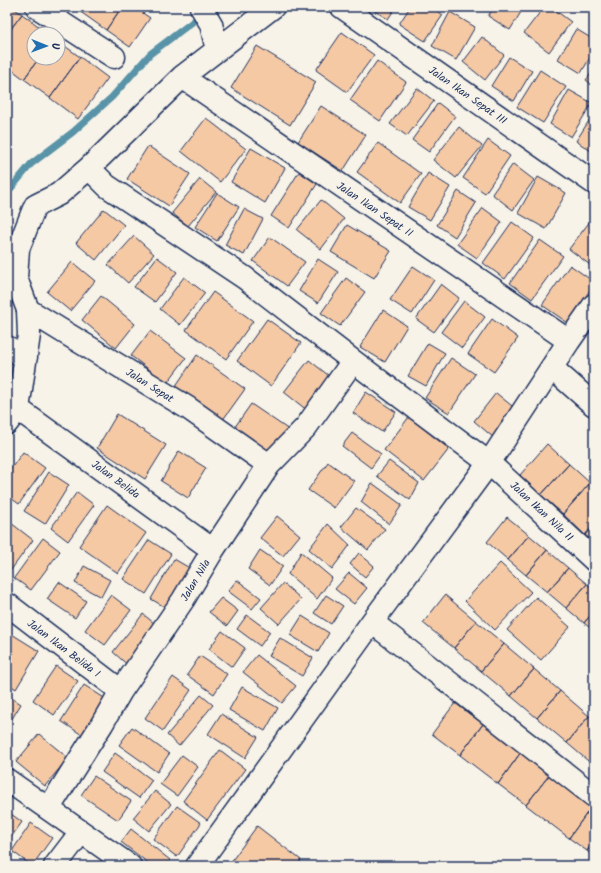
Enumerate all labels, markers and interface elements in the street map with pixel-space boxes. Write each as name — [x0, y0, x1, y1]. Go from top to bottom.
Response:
north arrow — [26, 26, 66, 66]
text: U — [46, 43, 64, 50]
street label: Jalan Ikan Sepat III — [424, 62, 510, 130]
street label: Jalan Ikan Sepat II — [332, 177, 416, 242]
street label: Jalan Sepat — [122, 364, 178, 408]
street label: Jalan Belida — [87, 456, 144, 504]
street label: Jalan Ikan Nila II — [505, 477, 577, 546]
street label: Jalan Nila — [176, 556, 216, 605]
street label: Jalan Ikan Belida I — [23, 615, 104, 683]

